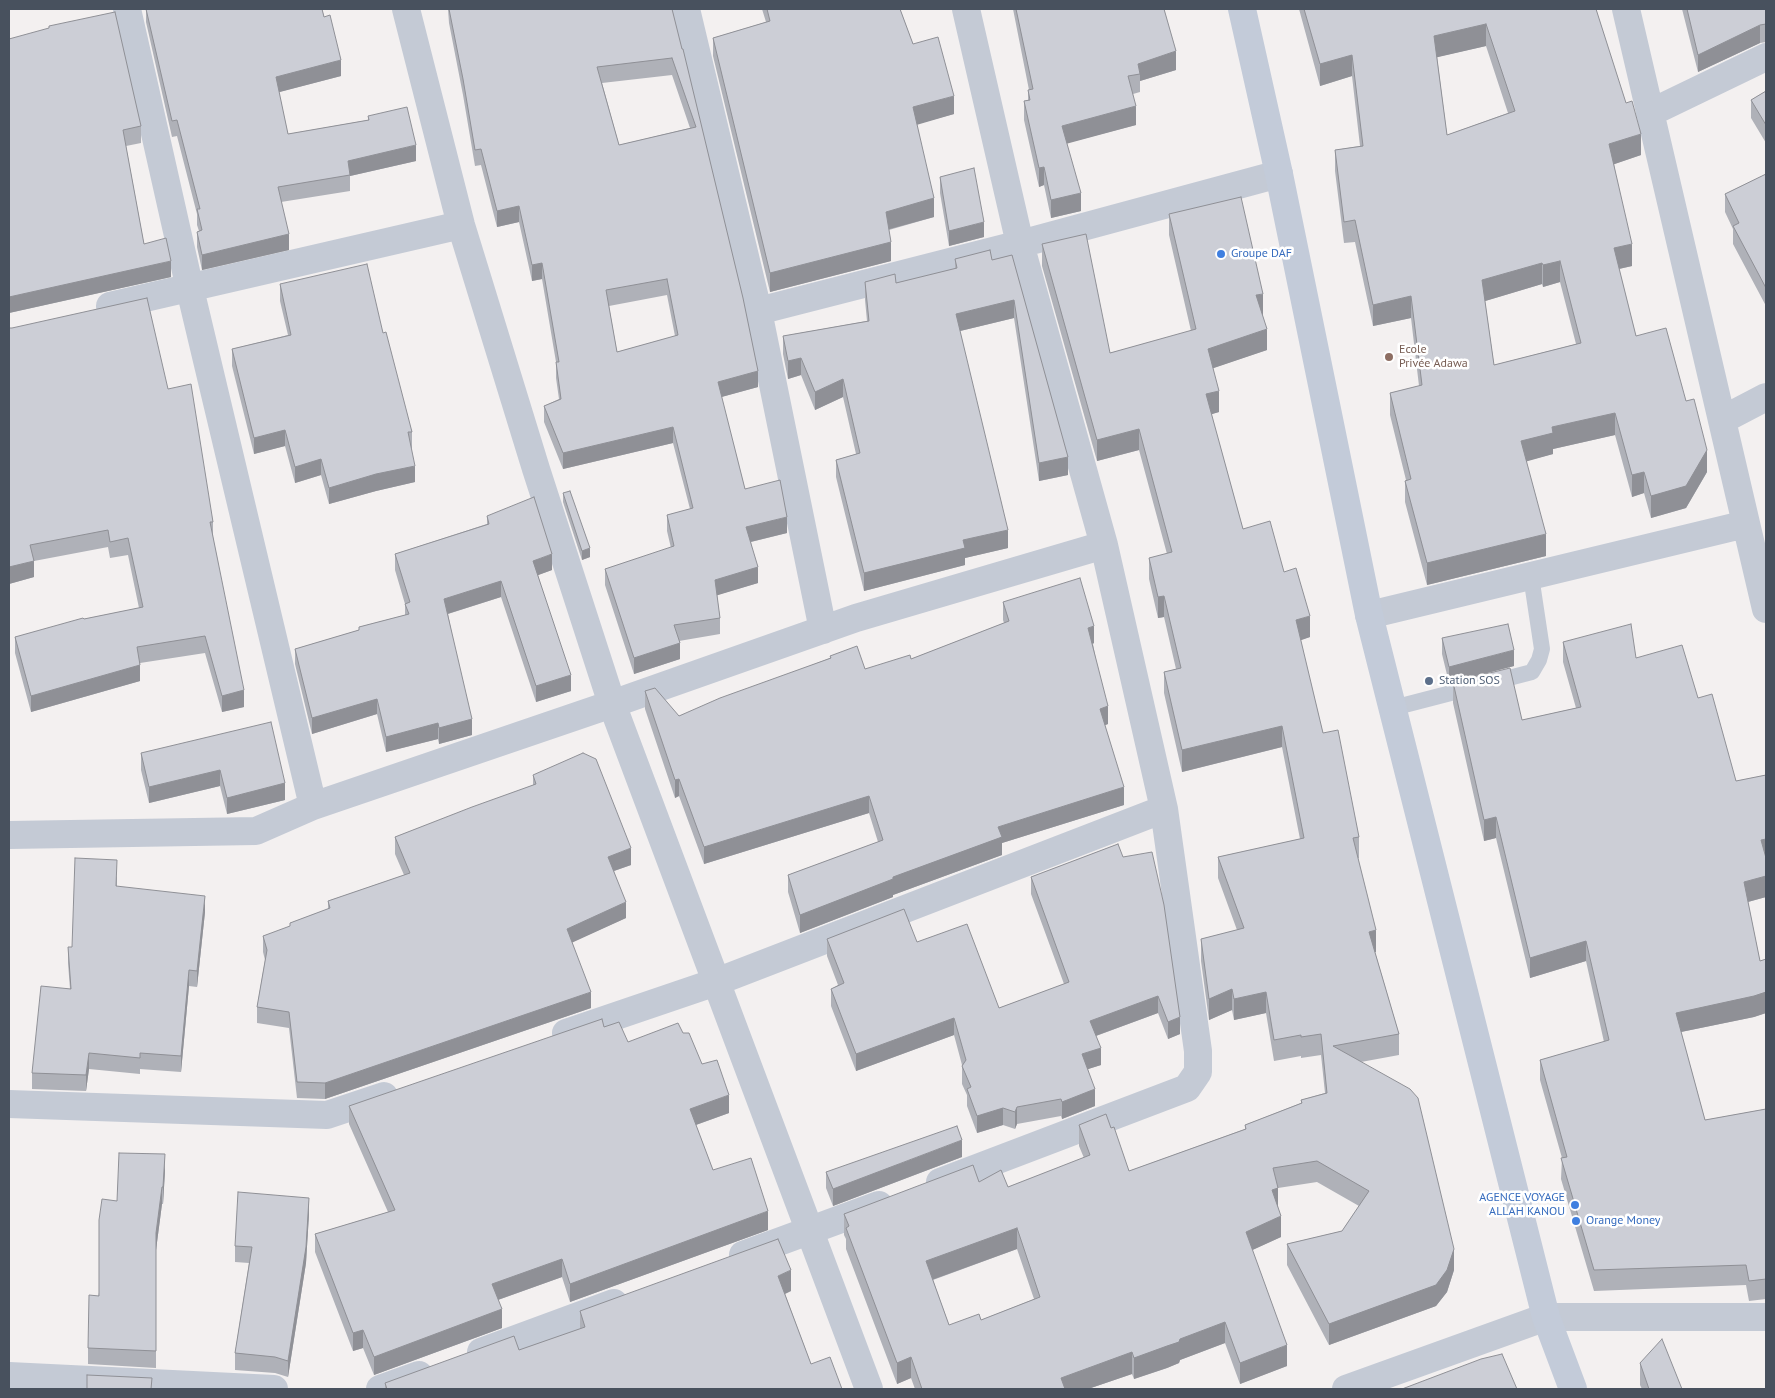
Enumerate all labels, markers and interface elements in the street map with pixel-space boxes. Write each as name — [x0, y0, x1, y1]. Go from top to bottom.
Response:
place label: Groupe DAF — [1231, 247, 1292, 261]
marker: Groupe DAF — [1215, 248, 1227, 260]
place label: Ecole Privée Adawa — [1399, 343, 1468, 371]
marker: Ecole Privée Adawa — [1383, 351, 1395, 363]
place label: Station SOS — [1439, 674, 1500, 688]
marker: Station SOS — [1423, 675, 1435, 687]
place label: AGENCE VOYAGE ALLAH KANOU — [1479, 1191, 1565, 1219]
marker: AGENCE VOYAGE ALLAH KANOU — [1569, 1199, 1581, 1211]
place label: Orange Money — [1586, 1214, 1660, 1228]
marker: Orange Money — [1570, 1215, 1582, 1227]

